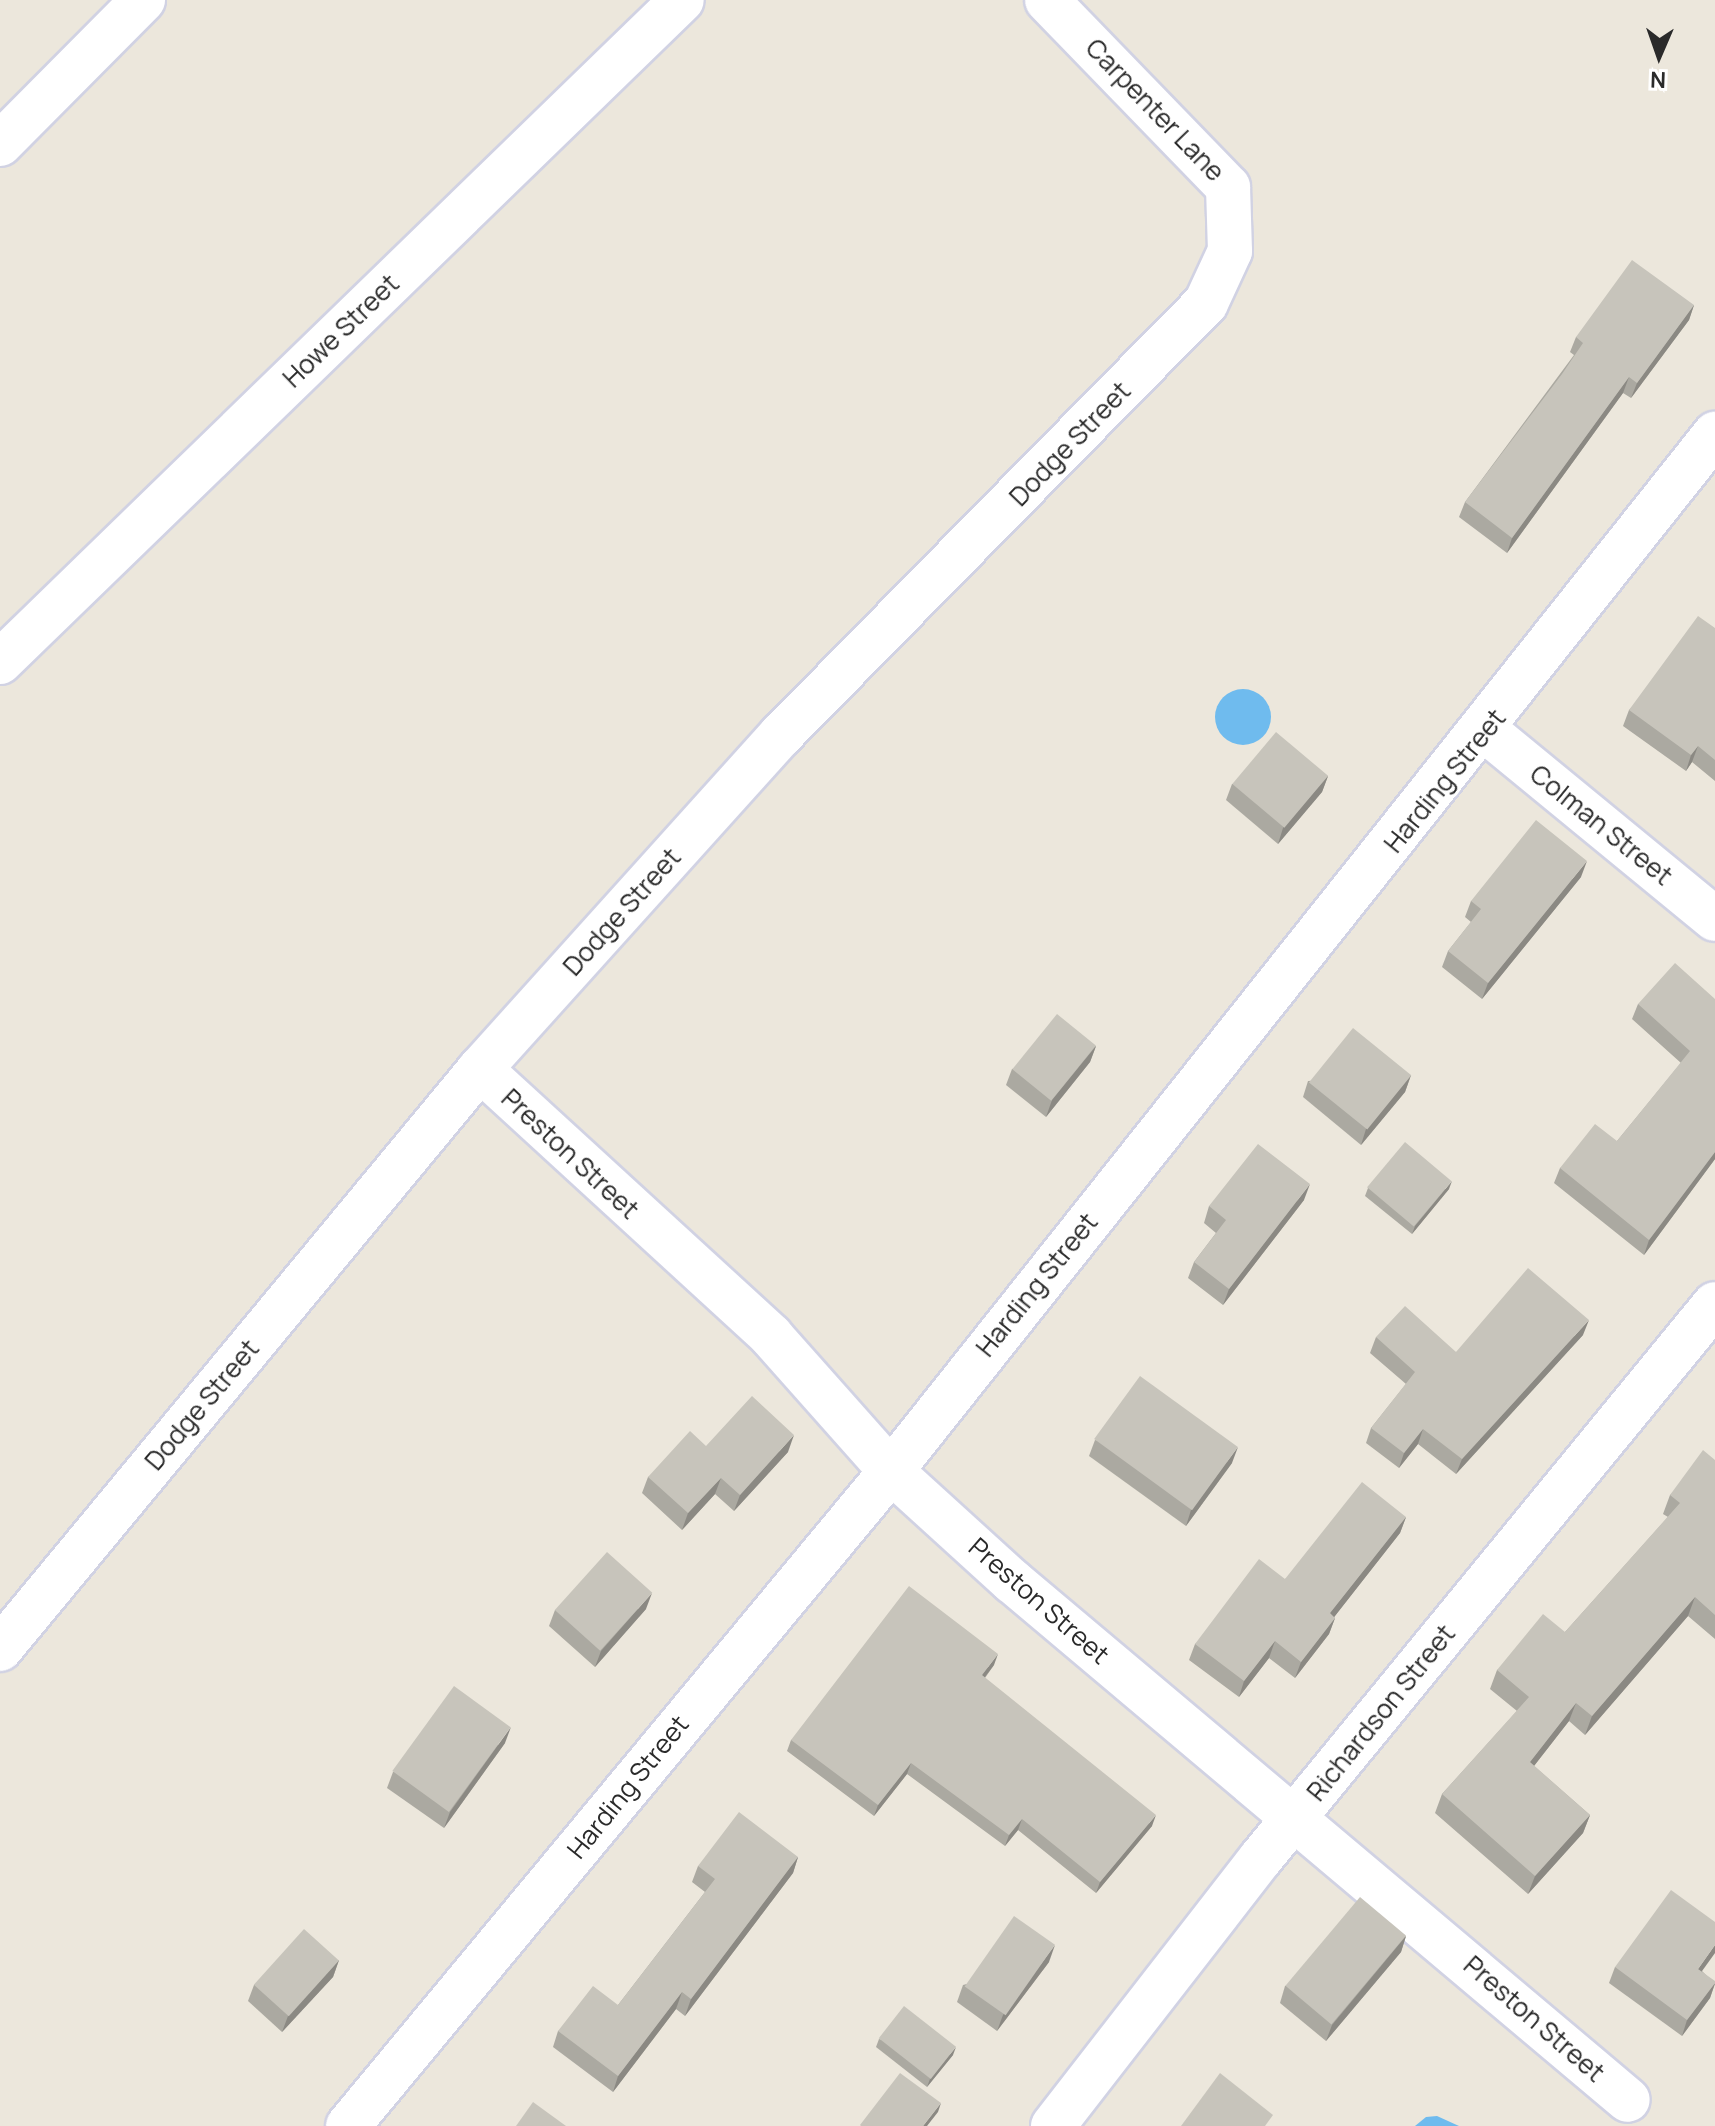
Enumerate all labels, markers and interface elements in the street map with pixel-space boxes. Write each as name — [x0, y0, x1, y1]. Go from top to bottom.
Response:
north arrow — [1619, 16, 1699, 96]
street label: Carpenter Lane — [1079, 32, 1231, 188]
text: N — [1650, 65, 1667, 95]
street label: Howe Street — [277, 268, 405, 394]
street label: Dodge Street — [1003, 375, 1137, 513]
street label: Harding Street — [1378, 703, 1512, 859]
street label: Colman Street — [1524, 758, 1678, 892]
street label: Dodge Street — [557, 842, 687, 982]
street label: Preston Street — [495, 1083, 645, 1225]
street label: Harding Street — [970, 1207, 1104, 1363]
street label: Dodge Street — [139, 1334, 265, 1476]
street label: Preston Street — [962, 1532, 1116, 1670]
street label: Richardson Street — [1301, 1619, 1461, 1807]
street label: Harding Street — [561, 1709, 695, 1865]
street label: Preston Street — [1457, 1950, 1611, 2088]

